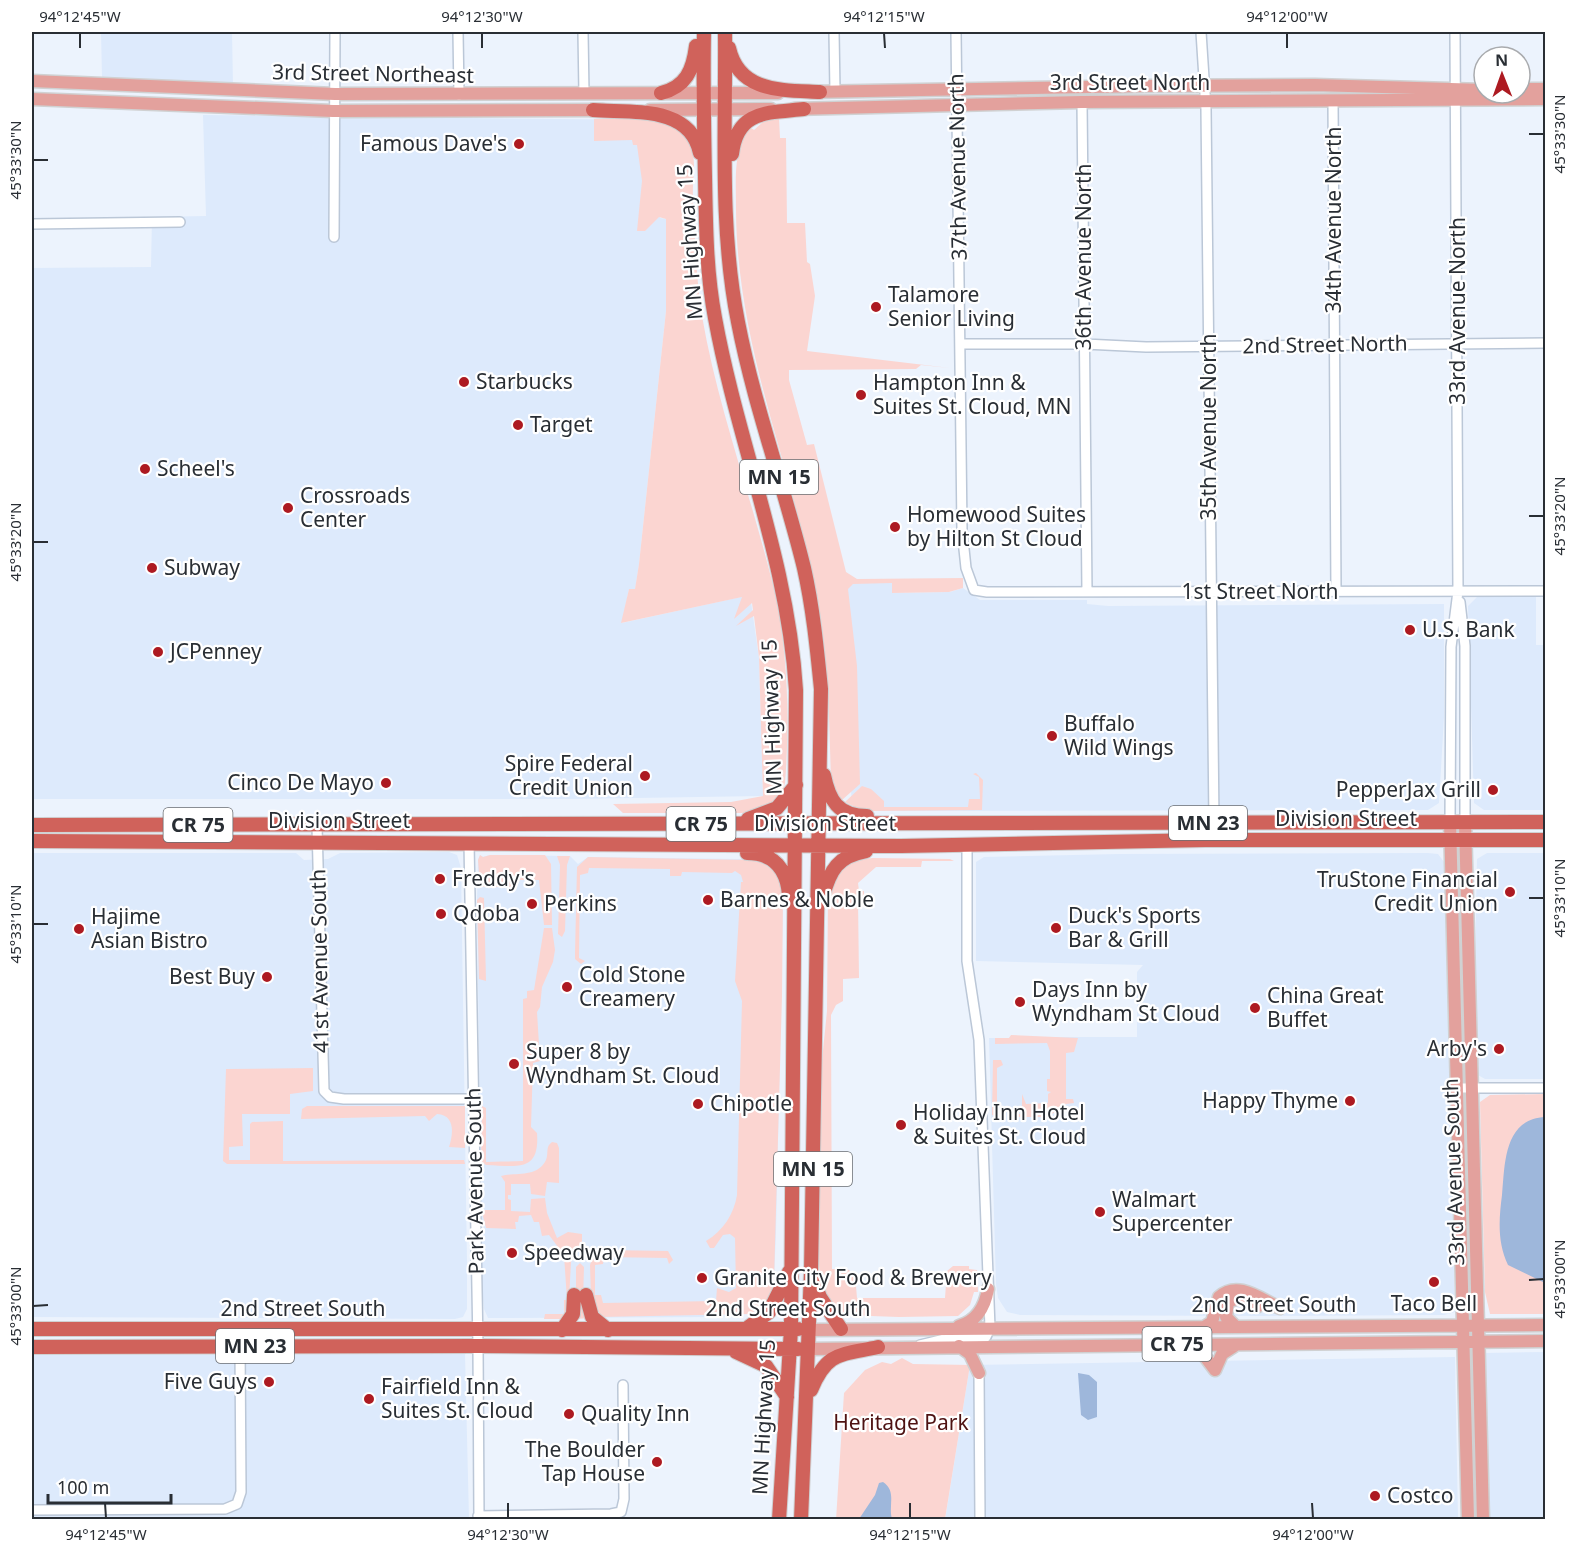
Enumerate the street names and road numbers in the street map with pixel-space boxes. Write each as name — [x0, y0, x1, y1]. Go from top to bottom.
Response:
street label: 3rd Street Northeast — [272, 57, 475, 89]
street label: 3rd Street North — [1050, 68, 1210, 96]
street label: 37th Avenue North — [941, 73, 973, 261]
street label: 34th Avenue North — [1319, 126, 1347, 314]
street label: MN Highway 15 — [670, 163, 708, 321]
street label: 36th Avenue North — [1069, 163, 1097, 351]
street label: 33rd Avenue North — [1443, 217, 1471, 405]
street label: 2nd Street North — [1242, 329, 1408, 359]
street label: 35th Avenue North — [1194, 333, 1222, 521]
road number: MN 15 — [740, 460, 818, 494]
street label: 1st Street North — [1181, 577, 1339, 605]
street label: MN Highway 15 — [754, 639, 788, 795]
street label: Division Street — [1275, 804, 1417, 832]
street label: Division Street — [268, 806, 410, 834]
road number: MN 23 — [1169, 806, 1247, 840]
road number: CR 75 — [666, 807, 736, 841]
road number: CR 75 — [164, 808, 232, 842]
street label: Division Street — [754, 809, 896, 837]
street label: 41st Avenue South — [303, 869, 335, 1053]
street label: 33rd Avenue South — [1436, 1078, 1470, 1266]
street label: Park Avenue South — [458, 1087, 490, 1275]
road number: MN 15 — [774, 1152, 852, 1186]
street label: 2nd Street South — [1191, 1290, 1357, 1318]
street label: 2nd Street South — [220, 1294, 386, 1322]
street label: 2nd Street South — [705, 1294, 871, 1322]
road number: CR 75 — [1142, 1327, 1212, 1361]
road number: MN 23 — [216, 1329, 294, 1363]
street label: MN Highway 15 — [745, 1338, 781, 1495]

